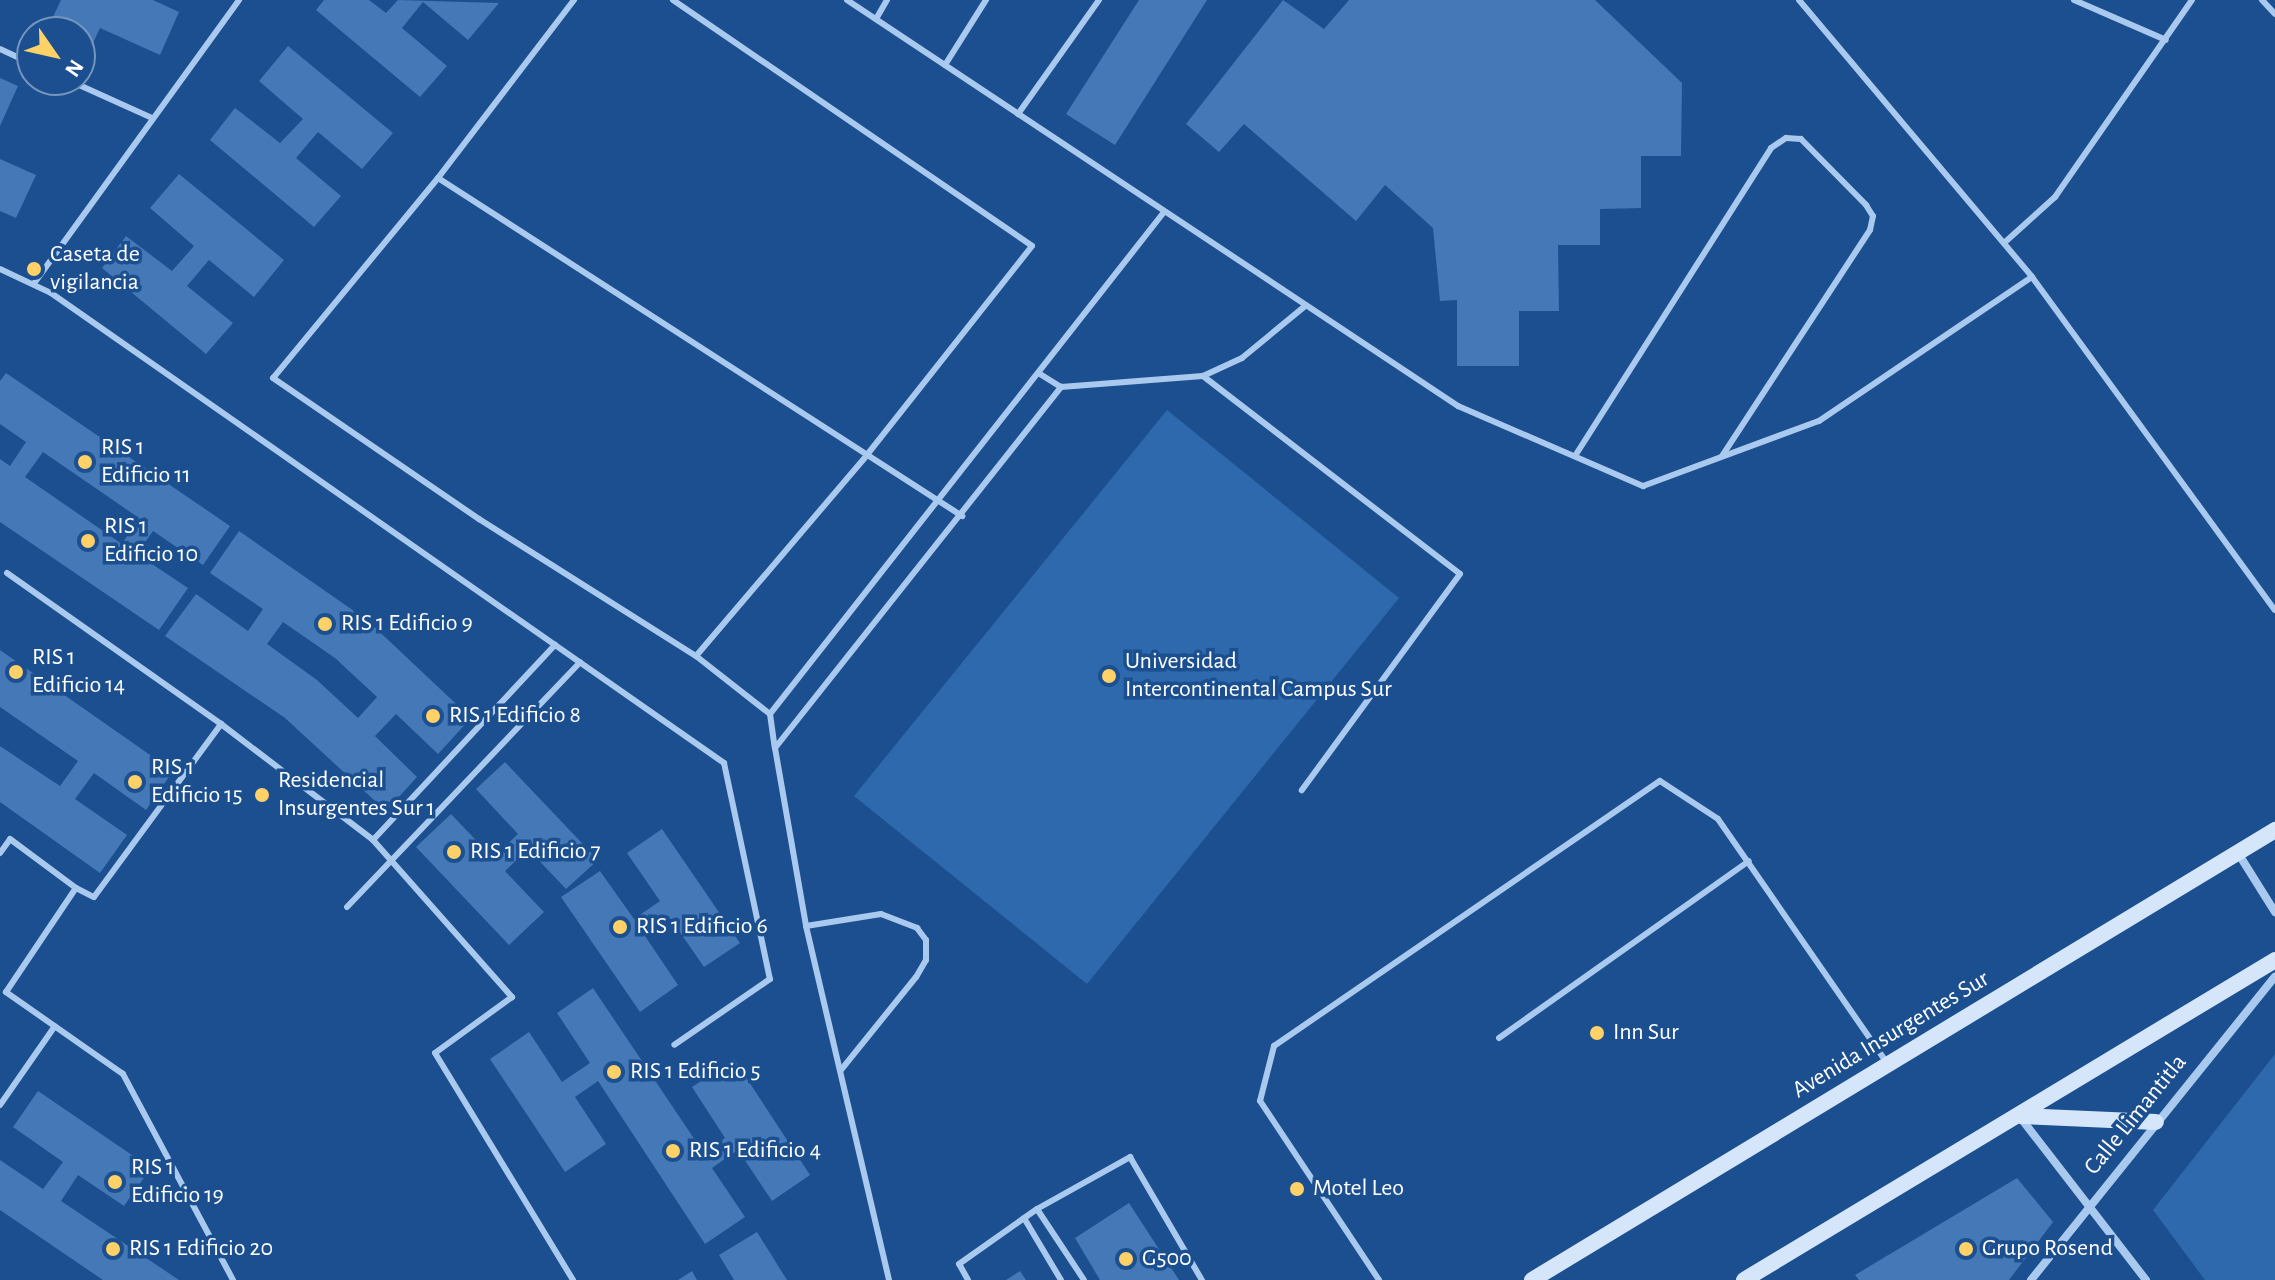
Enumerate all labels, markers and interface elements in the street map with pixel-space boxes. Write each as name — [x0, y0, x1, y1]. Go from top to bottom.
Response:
north arrow — [16, 16, 96, 96]
text: N — [61, 56, 88, 81]
place label: Caseta de vigilancia — [50, 241, 140, 297]
marker: Caseta de vigilancia — [25, 260, 43, 278]
place label: RIS 1 Edificio 11 — [101, 434, 191, 490]
marker: RIS 1 Edificio 11 — [76, 453, 94, 471]
place label: RIS 1 Edificio 10 — [104, 513, 198, 569]
marker: RIS 1 Edificio 10 — [79, 532, 97, 550]
place label: RIS 1 Edificio 9 — [341, 610, 473, 638]
marker: RIS 1 Edificio 9 — [316, 615, 334, 633]
place label: RIS 1 Edificio 14 — [32, 644, 125, 700]
place label: Universidad Intercontinental Campus Sur — [1125, 648, 1392, 704]
marker: RIS 1 Edificio 14 — [7, 663, 25, 681]
marker: Universidad Intercontinental Campus Sur — [1100, 667, 1118, 685]
place label: RIS 1 Edificio 8 — [449, 702, 581, 730]
marker: RIS 1 Edificio 8 — [424, 707, 442, 725]
place label: RIS 1 Edificio 15 — [151, 754, 243, 810]
place label: Residencial Insurgentes Sur 1 — [278, 767, 435, 823]
marker: RIS 1 Edificio 15 — [126, 773, 144, 791]
marker: Residencial Insurgentes Sur 1 — [253, 786, 271, 804]
place label: RIS 1 Edificio 7 — [470, 838, 601, 866]
marker: RIS 1 Edificio 7 — [445, 843, 463, 861]
place label: RIS 1 Edificio 6 — [636, 913, 768, 941]
marker: RIS 1 Edificio 6 — [611, 918, 629, 936]
street label: Avenida Insurgentes Sur — [1787, 965, 1995, 1105]
place label: Inn Sur — [1613, 1019, 1679, 1047]
marker: Inn Sur — [1588, 1024, 1606, 1042]
street label: Calle Limantitla — [2079, 1049, 2193, 1181]
place label: RIS 1 Edificio 5 — [630, 1058, 761, 1086]
marker: RIS 1 Edificio 5 — [605, 1063, 623, 1081]
place label: RIS 1 Edificio 4 — [689, 1137, 821, 1165]
marker: RIS 1 Edificio 4 — [664, 1142, 682, 1160]
place label: RIS 1 Edificio 19 — [131, 1154, 224, 1210]
marker: RIS 1 Edificio 19 — [106, 1173, 124, 1191]
place label: Motel Leo — [1313, 1175, 1404, 1203]
marker: Motel Leo — [1288, 1180, 1306, 1198]
place label: RIS 1 Edificio 20 — [129, 1235, 273, 1263]
place label: Grupo Rosend — [1982, 1235, 2113, 1263]
marker: RIS 1 Edificio 20 — [104, 1240, 122, 1258]
marker: Grupo Rosend — [1957, 1240, 1975, 1258]
place label: G500 — [1142, 1245, 1192, 1273]
marker: G500 — [1117, 1250, 1135, 1268]

